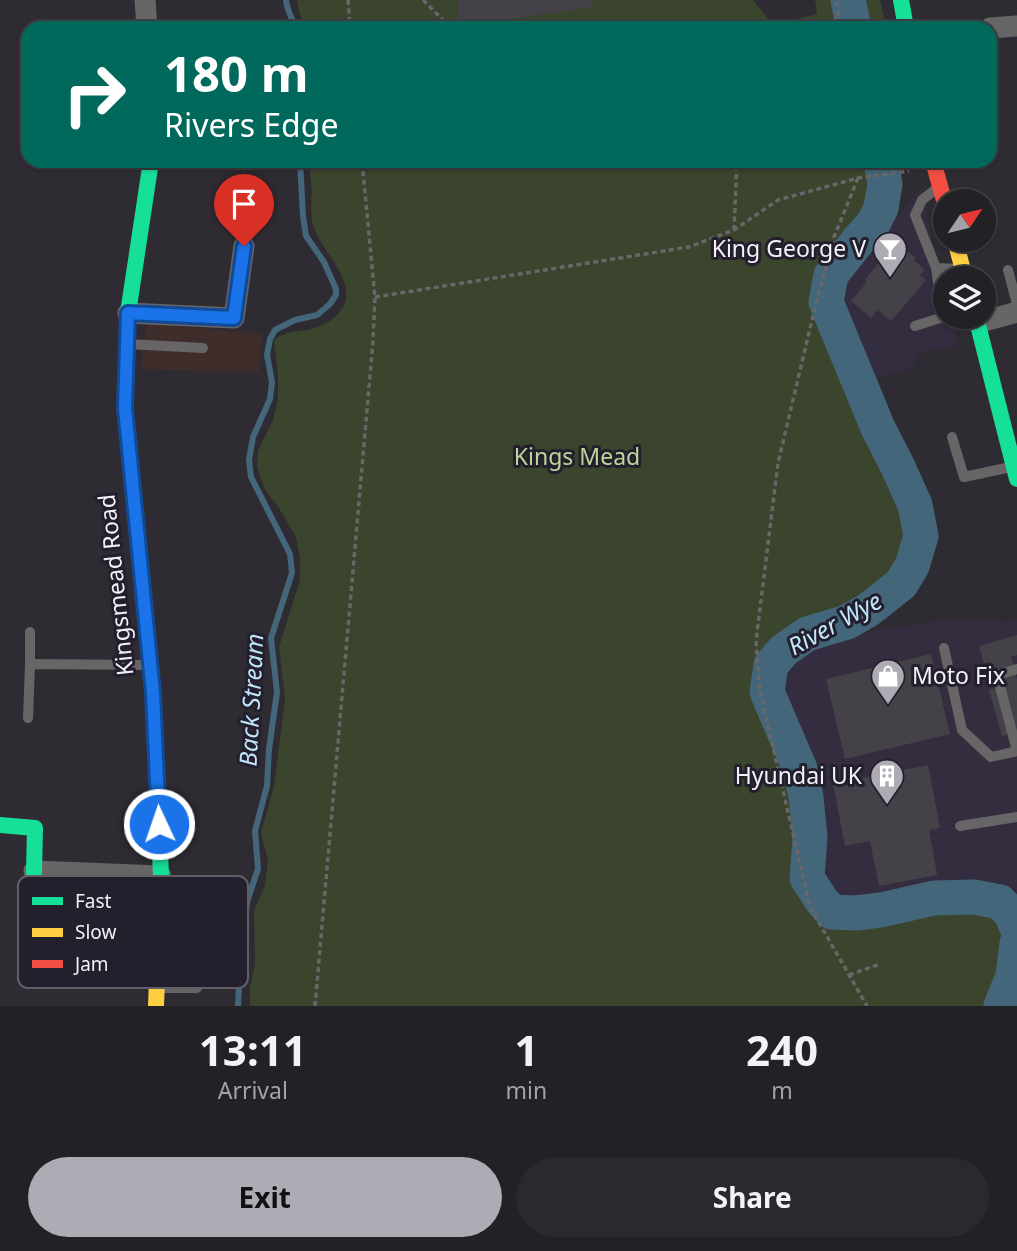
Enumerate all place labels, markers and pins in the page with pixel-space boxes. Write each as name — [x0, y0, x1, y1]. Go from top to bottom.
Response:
pin — [214, 174, 274, 246]
bar icon: King George V — [871, 230, 909, 279]
place label: King George V — [712, 232, 866, 264]
shop icon: Moto Fix — [869, 657, 907, 706]
place label: Moto Fix — [912, 659, 1005, 691]
building icon: Hyundai UK — [868, 757, 906, 806]
place label: Hyundai UK — [735, 759, 863, 791]

